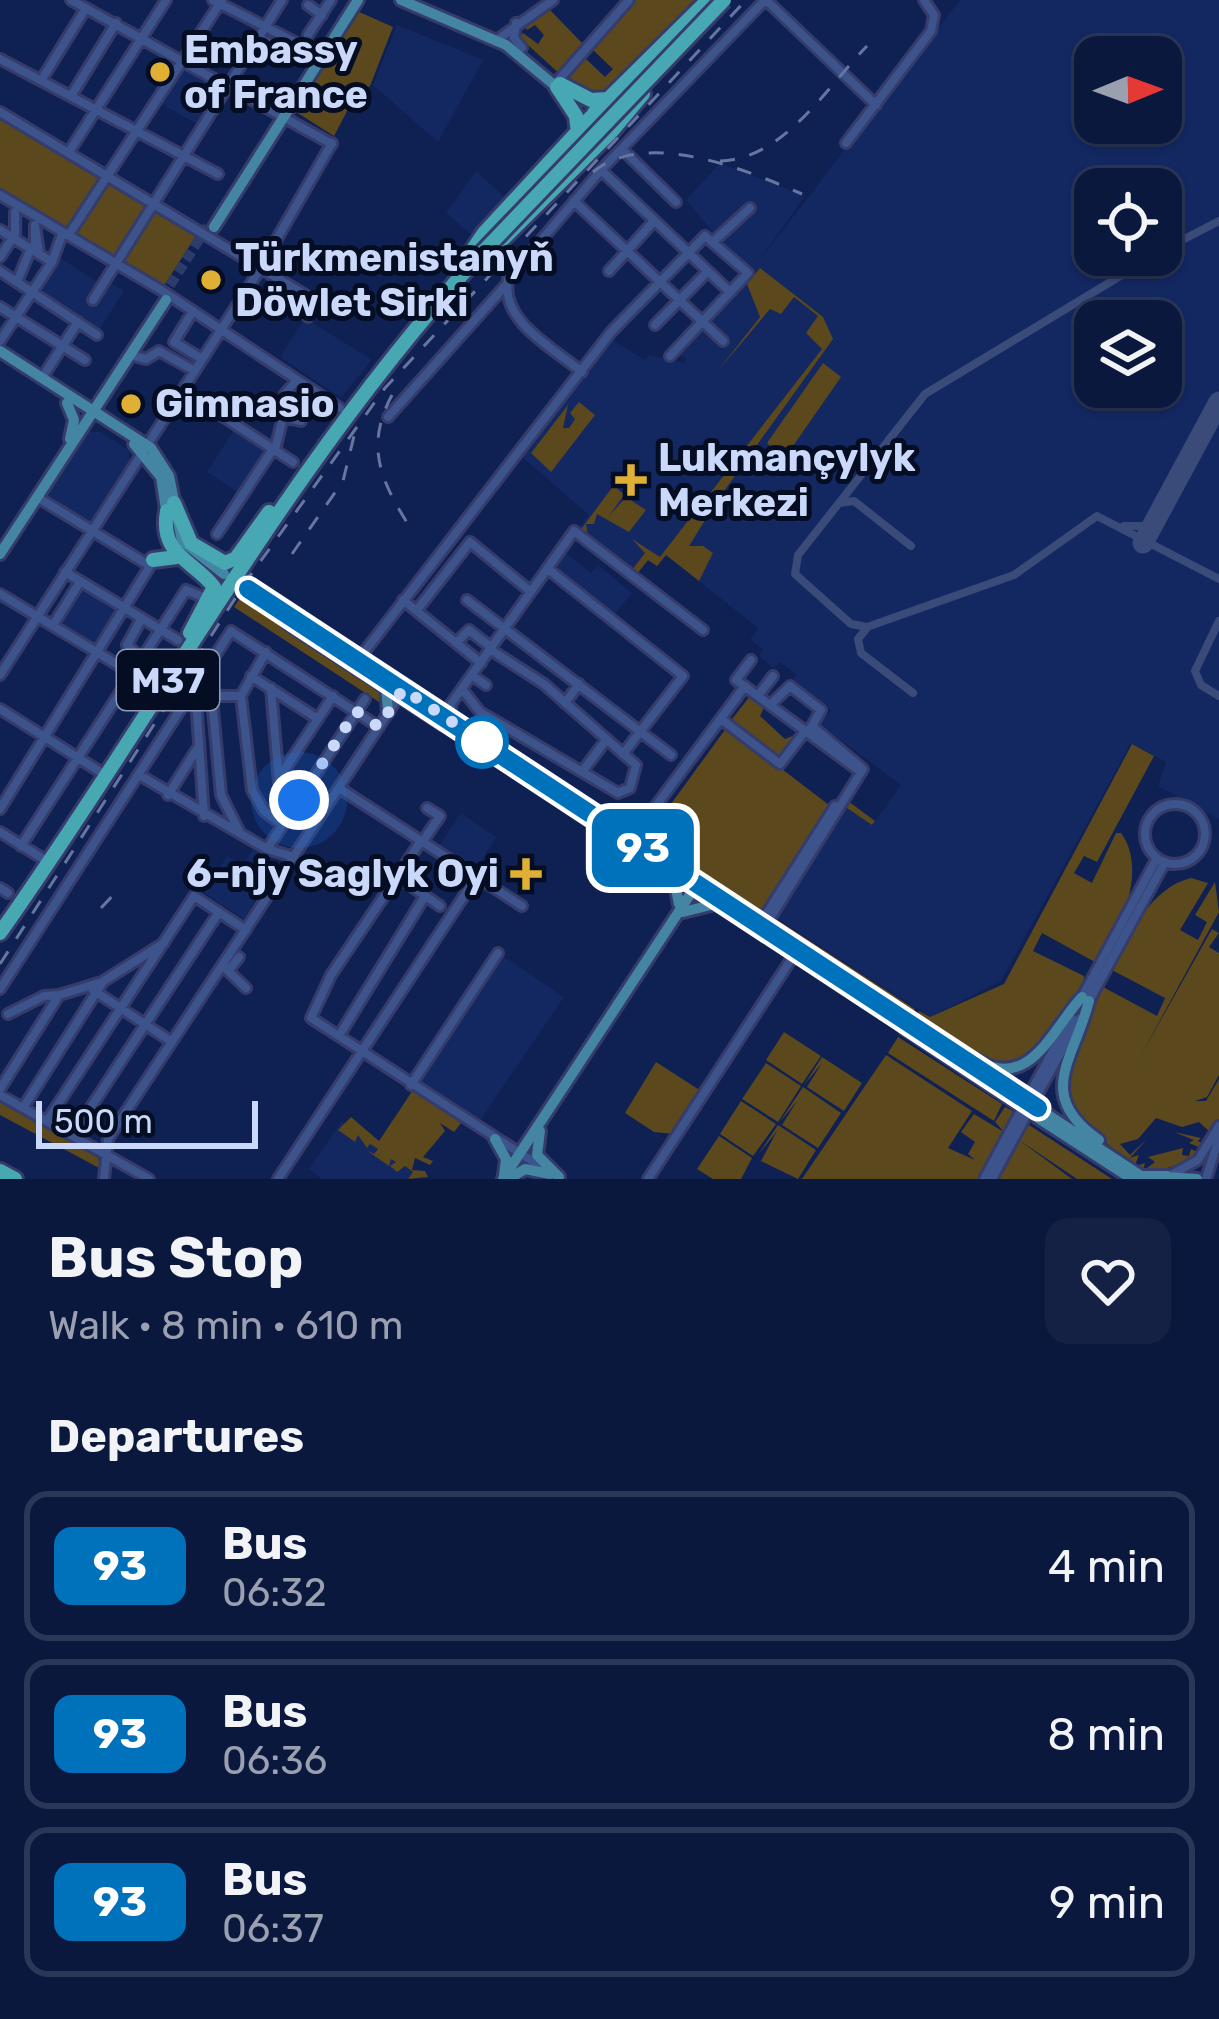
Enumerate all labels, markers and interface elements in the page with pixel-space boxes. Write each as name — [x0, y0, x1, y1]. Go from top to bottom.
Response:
place label: Embassy of France — [184, 27, 368, 118]
north arrow — [1074, 36, 1182, 144]
map controls — [1074, 36, 1182, 408]
marker: Embassy of France — [147, 59, 173, 85]
button: locate — [1074, 168, 1182, 276]
place label: Türkmenistanyň Döwlet Sirki — [235, 235, 554, 326]
marker: Türkmenistanyň Döwlet Sirki — [198, 267, 224, 293]
button: layers — [1074, 300, 1182, 408]
place label: Gimnasio — [155, 381, 335, 427]
marker: Gimnasio — [118, 391, 144, 417]
place label: Lukmançylyk Merkezi — [658, 435, 916, 526]
marker: Lukmançylyk Merkezi — [615, 464, 647, 496]
road number: M37 — [117, 650, 219, 710]
unlabelled marker — [457, 717, 507, 767]
your location — [269, 770, 329, 830]
line badge: 93 — [589, 809, 697, 887]
text: 93 — [616, 823, 670, 873]
place label: 6-njy Saglyk Oyi — [186, 851, 499, 897]
marker: 6-njy Saglyk Oyi — [510, 858, 542, 890]
scale bar — [36, 1095, 258, 1148]
text: 500 m — [54, 1102, 153, 1141]
button: heart — [1045, 1218, 1171, 1344]
text: Bus Stop — [48, 1224, 304, 1291]
text: Walk · 8 min · 610 m — [48, 1303, 403, 1349]
text: Departures — [48, 1410, 304, 1463]
text: Bus — [222, 1517, 307, 1570]
text: 4 min — [1048, 1540, 1165, 1593]
text: 93 — [93, 1541, 147, 1591]
text: 06:32 — [222, 1570, 327, 1616]
text: Bus — [222, 1685, 307, 1738]
text: 8 min — [1047, 1708, 1165, 1761]
text: 93 — [93, 1709, 147, 1759]
text: 06:36 — [222, 1738, 327, 1784]
text: Bus — [222, 1853, 307, 1906]
text: 9 min — [1049, 1876, 1165, 1929]
text: 93 — [93, 1877, 147, 1927]
text: 06:37 — [222, 1906, 324, 1952]

